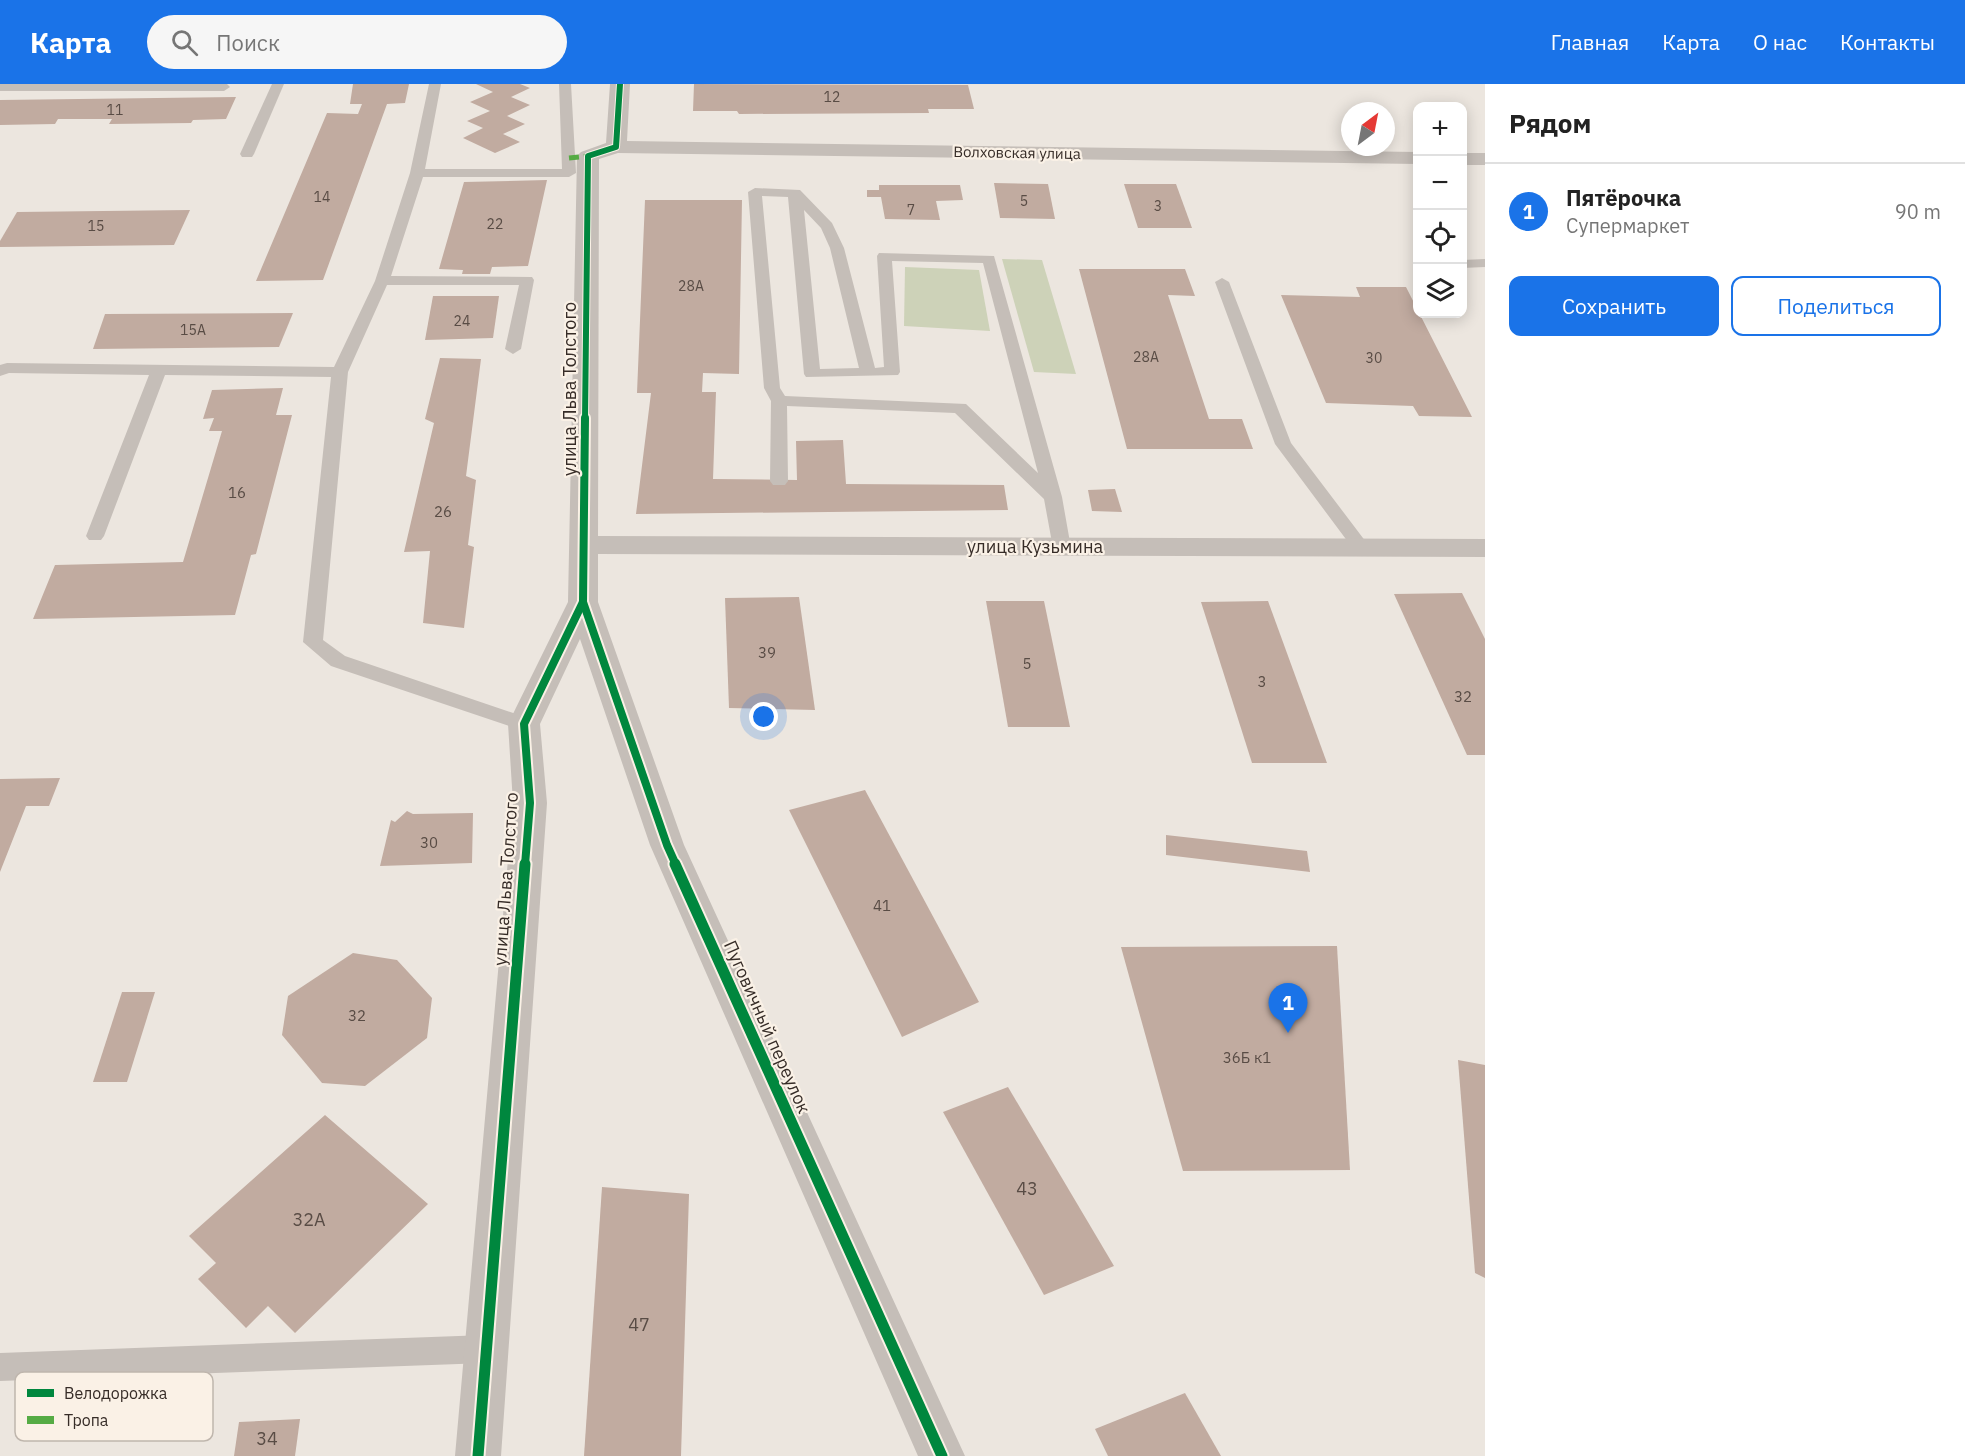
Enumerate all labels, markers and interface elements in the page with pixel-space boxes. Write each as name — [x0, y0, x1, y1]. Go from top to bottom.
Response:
search box — [147, 15, 567, 69]
text: Карта — [30, 24, 111, 61]
icon: search — [168, 26, 201, 59]
text: Поиск — [216, 28, 280, 57]
text: Главная — [1551, 28, 1629, 56]
text: Карта — [1662, 28, 1720, 56]
text: О нас — [1753, 28, 1807, 56]
text: Контакты — [1840, 28, 1935, 56]
house number: 12 — [824, 88, 840, 106]
house number: 11 — [107, 101, 123, 119]
north arrow — [1341, 102, 1395, 156]
map controls — [1413, 102, 1467, 318]
button: + — [1413, 102, 1467, 156]
text: Рядом — [1509, 106, 1591, 140]
street label: Волховская улица — [953, 142, 1081, 163]
button: − — [1413, 156, 1467, 210]
text: Пятёрочка — [1566, 183, 1681, 212]
house number: 14 — [314, 188, 330, 206]
house number: 5 — [1020, 192, 1028, 210]
house number: 3 — [1154, 197, 1162, 215]
text: 1 — [1523, 198, 1535, 225]
text: 90 m — [1895, 198, 1941, 225]
house number: 7 — [907, 201, 915, 219]
button: locate — [1413, 210, 1467, 264]
text: Супермаркет — [1566, 212, 1689, 239]
house number: 22 — [487, 215, 503, 233]
house number: 15 — [88, 217, 104, 235]
button: layers — [1413, 264, 1467, 318]
button: Сохранить — [1509, 276, 1719, 336]
button: Поделиться — [1731, 276, 1941, 336]
house number: 28А — [678, 277, 704, 295]
street label: улица Льва Толстого — [558, 302, 581, 476]
house number: 24 — [454, 312, 470, 330]
house number: 15А — [180, 321, 206, 339]
house number: 28А — [1133, 348, 1159, 366]
house number: 30 — [1366, 349, 1382, 367]
house number: 16 — [228, 483, 246, 502]
house number: 26 — [434, 502, 452, 521]
street label: улица Кузьмина — [967, 535, 1104, 558]
house number: 39 — [758, 643, 776, 662]
house number: 5 — [1022, 654, 1032, 673]
house number: 3 — [1257, 672, 1267, 691]
house number: 32 — [1454, 687, 1472, 706]
your location — [749, 702, 778, 731]
street label: улица Льва Толстого — [488, 791, 523, 967]
house number: 30 — [420, 833, 438, 852]
house number: 41 — [873, 896, 891, 915]
street label: Пуговичный переулок — [719, 937, 816, 1117]
pin: 1 — [1268, 984, 1308, 1033]
house number: 32 — [348, 1006, 366, 1025]
house number: 36Б к1 — [1223, 1048, 1271, 1067]
house number: 43 — [1016, 1177, 1038, 1200]
house number: 32А — [292, 1208, 326, 1231]
house number: 47 — [628, 1313, 650, 1336]
legend — [15, 1372, 213, 1441]
text: Велодорожка — [64, 1383, 168, 1403]
text: Тропа — [64, 1410, 109, 1430]
house number: 34 — [256, 1427, 278, 1450]

